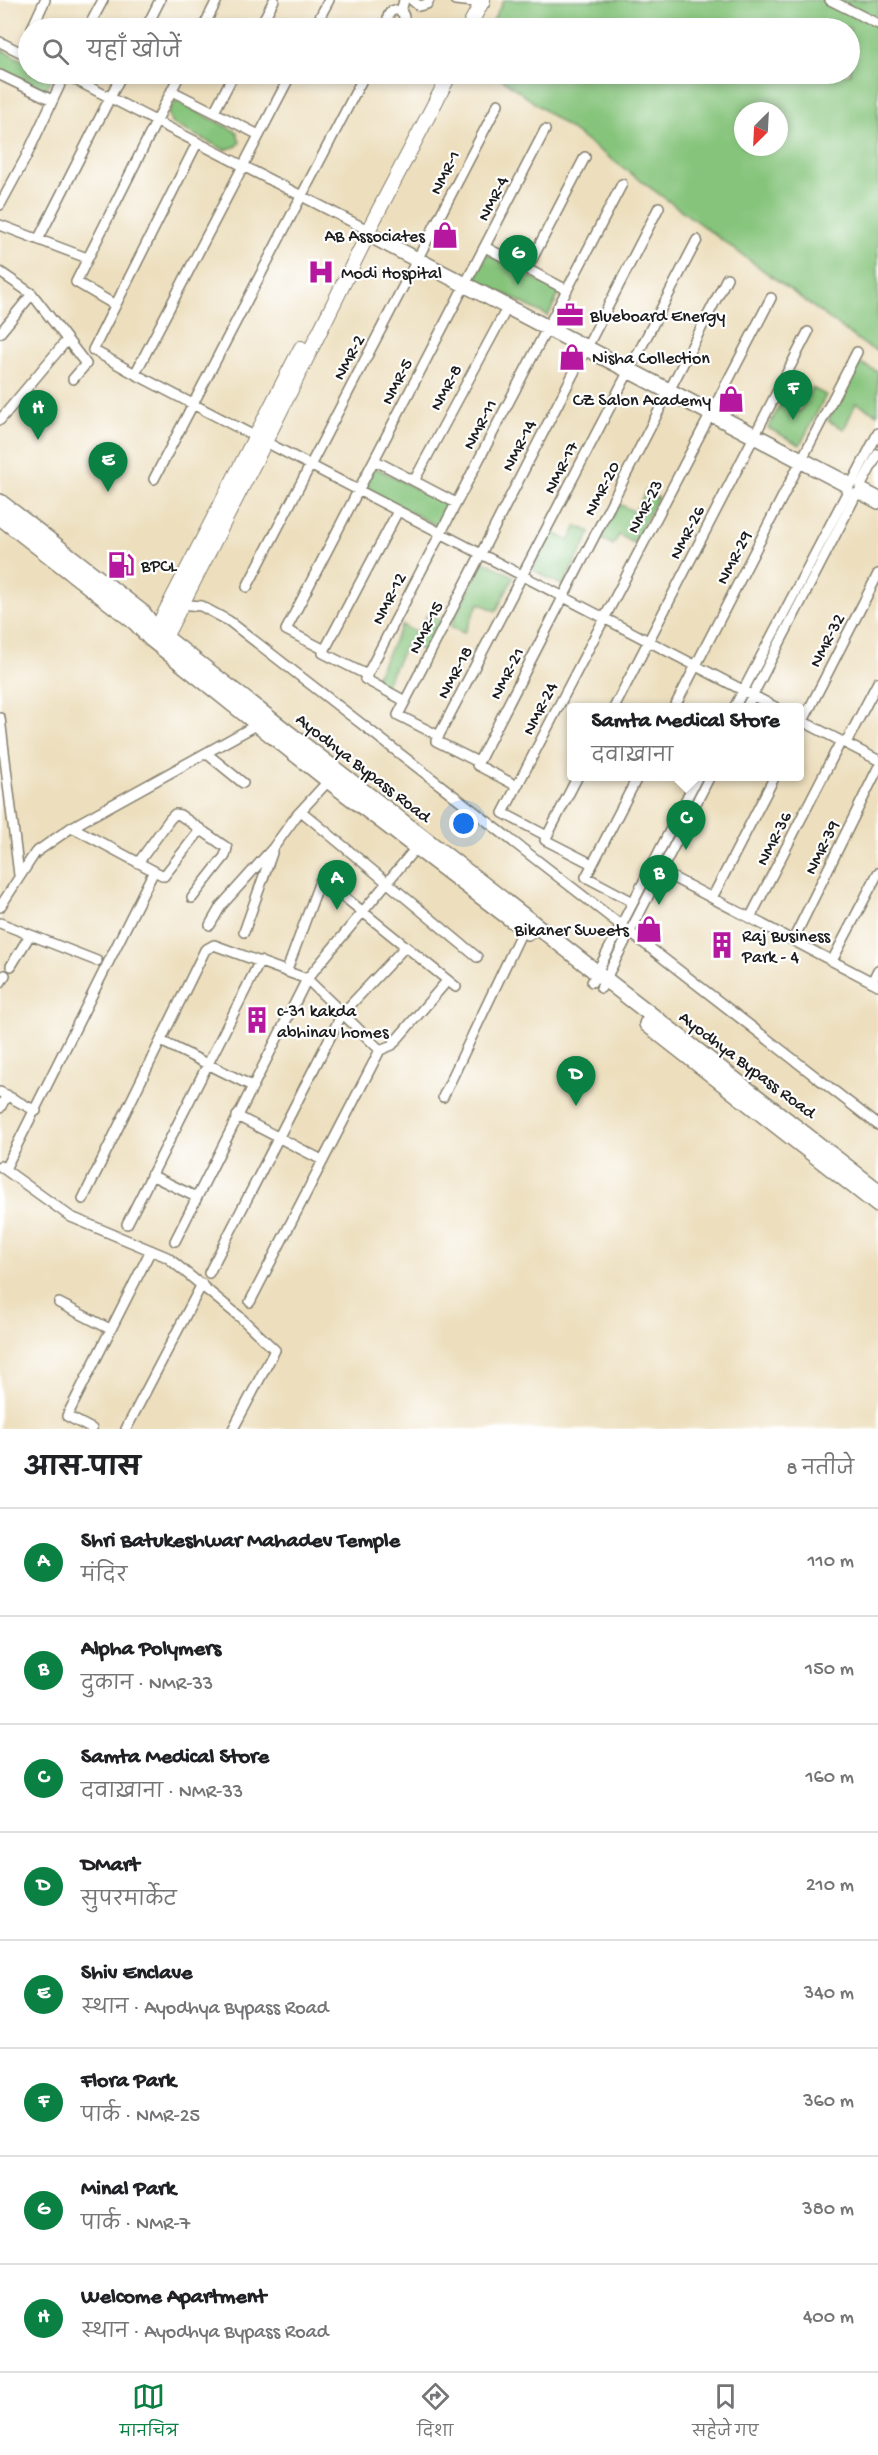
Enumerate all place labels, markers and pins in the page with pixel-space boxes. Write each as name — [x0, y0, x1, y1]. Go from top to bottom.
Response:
shop icon: AB Associates — [430, 220, 460, 250]
place label: AB Associates — [324, 227, 426, 248]
pin: G — [498, 236, 538, 285]
hospital icon: Modi Hospital — [306, 257, 336, 287]
place label: Modi Hospital — [341, 264, 442, 285]
office icon: Blueboard Energy — [555, 300, 585, 330]
place label: Blueboard Energy — [589, 307, 726, 328]
shop icon: Nisha Collection — [557, 342, 587, 372]
place label: Nisha Collection — [592, 349, 710, 370]
pin: F — [774, 370, 812, 420]
shop icon: CZ Salon Academy — [716, 384, 746, 414]
pin: H — [18, 390, 57, 440]
place label: CZ Salon Academy — [573, 391, 711, 412]
pin: E — [88, 442, 128, 492]
fuel station icon: BPCL — [106, 550, 136, 580]
place label: BPCL — [140, 557, 178, 578]
pin: C — [666, 800, 706, 850]
pin: B — [640, 856, 678, 905]
pin: A — [318, 860, 356, 910]
shop icon: Bikaner Sweets — [634, 914, 664, 944]
place label: Bikaner Sweets — [514, 921, 630, 942]
place label: Raj Business Park - 4 — [741, 927, 832, 969]
building icon: Raj Business Park - 4 — [707, 930, 737, 960]
place label: c-31 kakda abhinav homes — [277, 1002, 390, 1044]
building icon: c-31 kakda abhinav homes — [242, 1005, 272, 1035]
pin: D — [556, 1056, 596, 1106]

